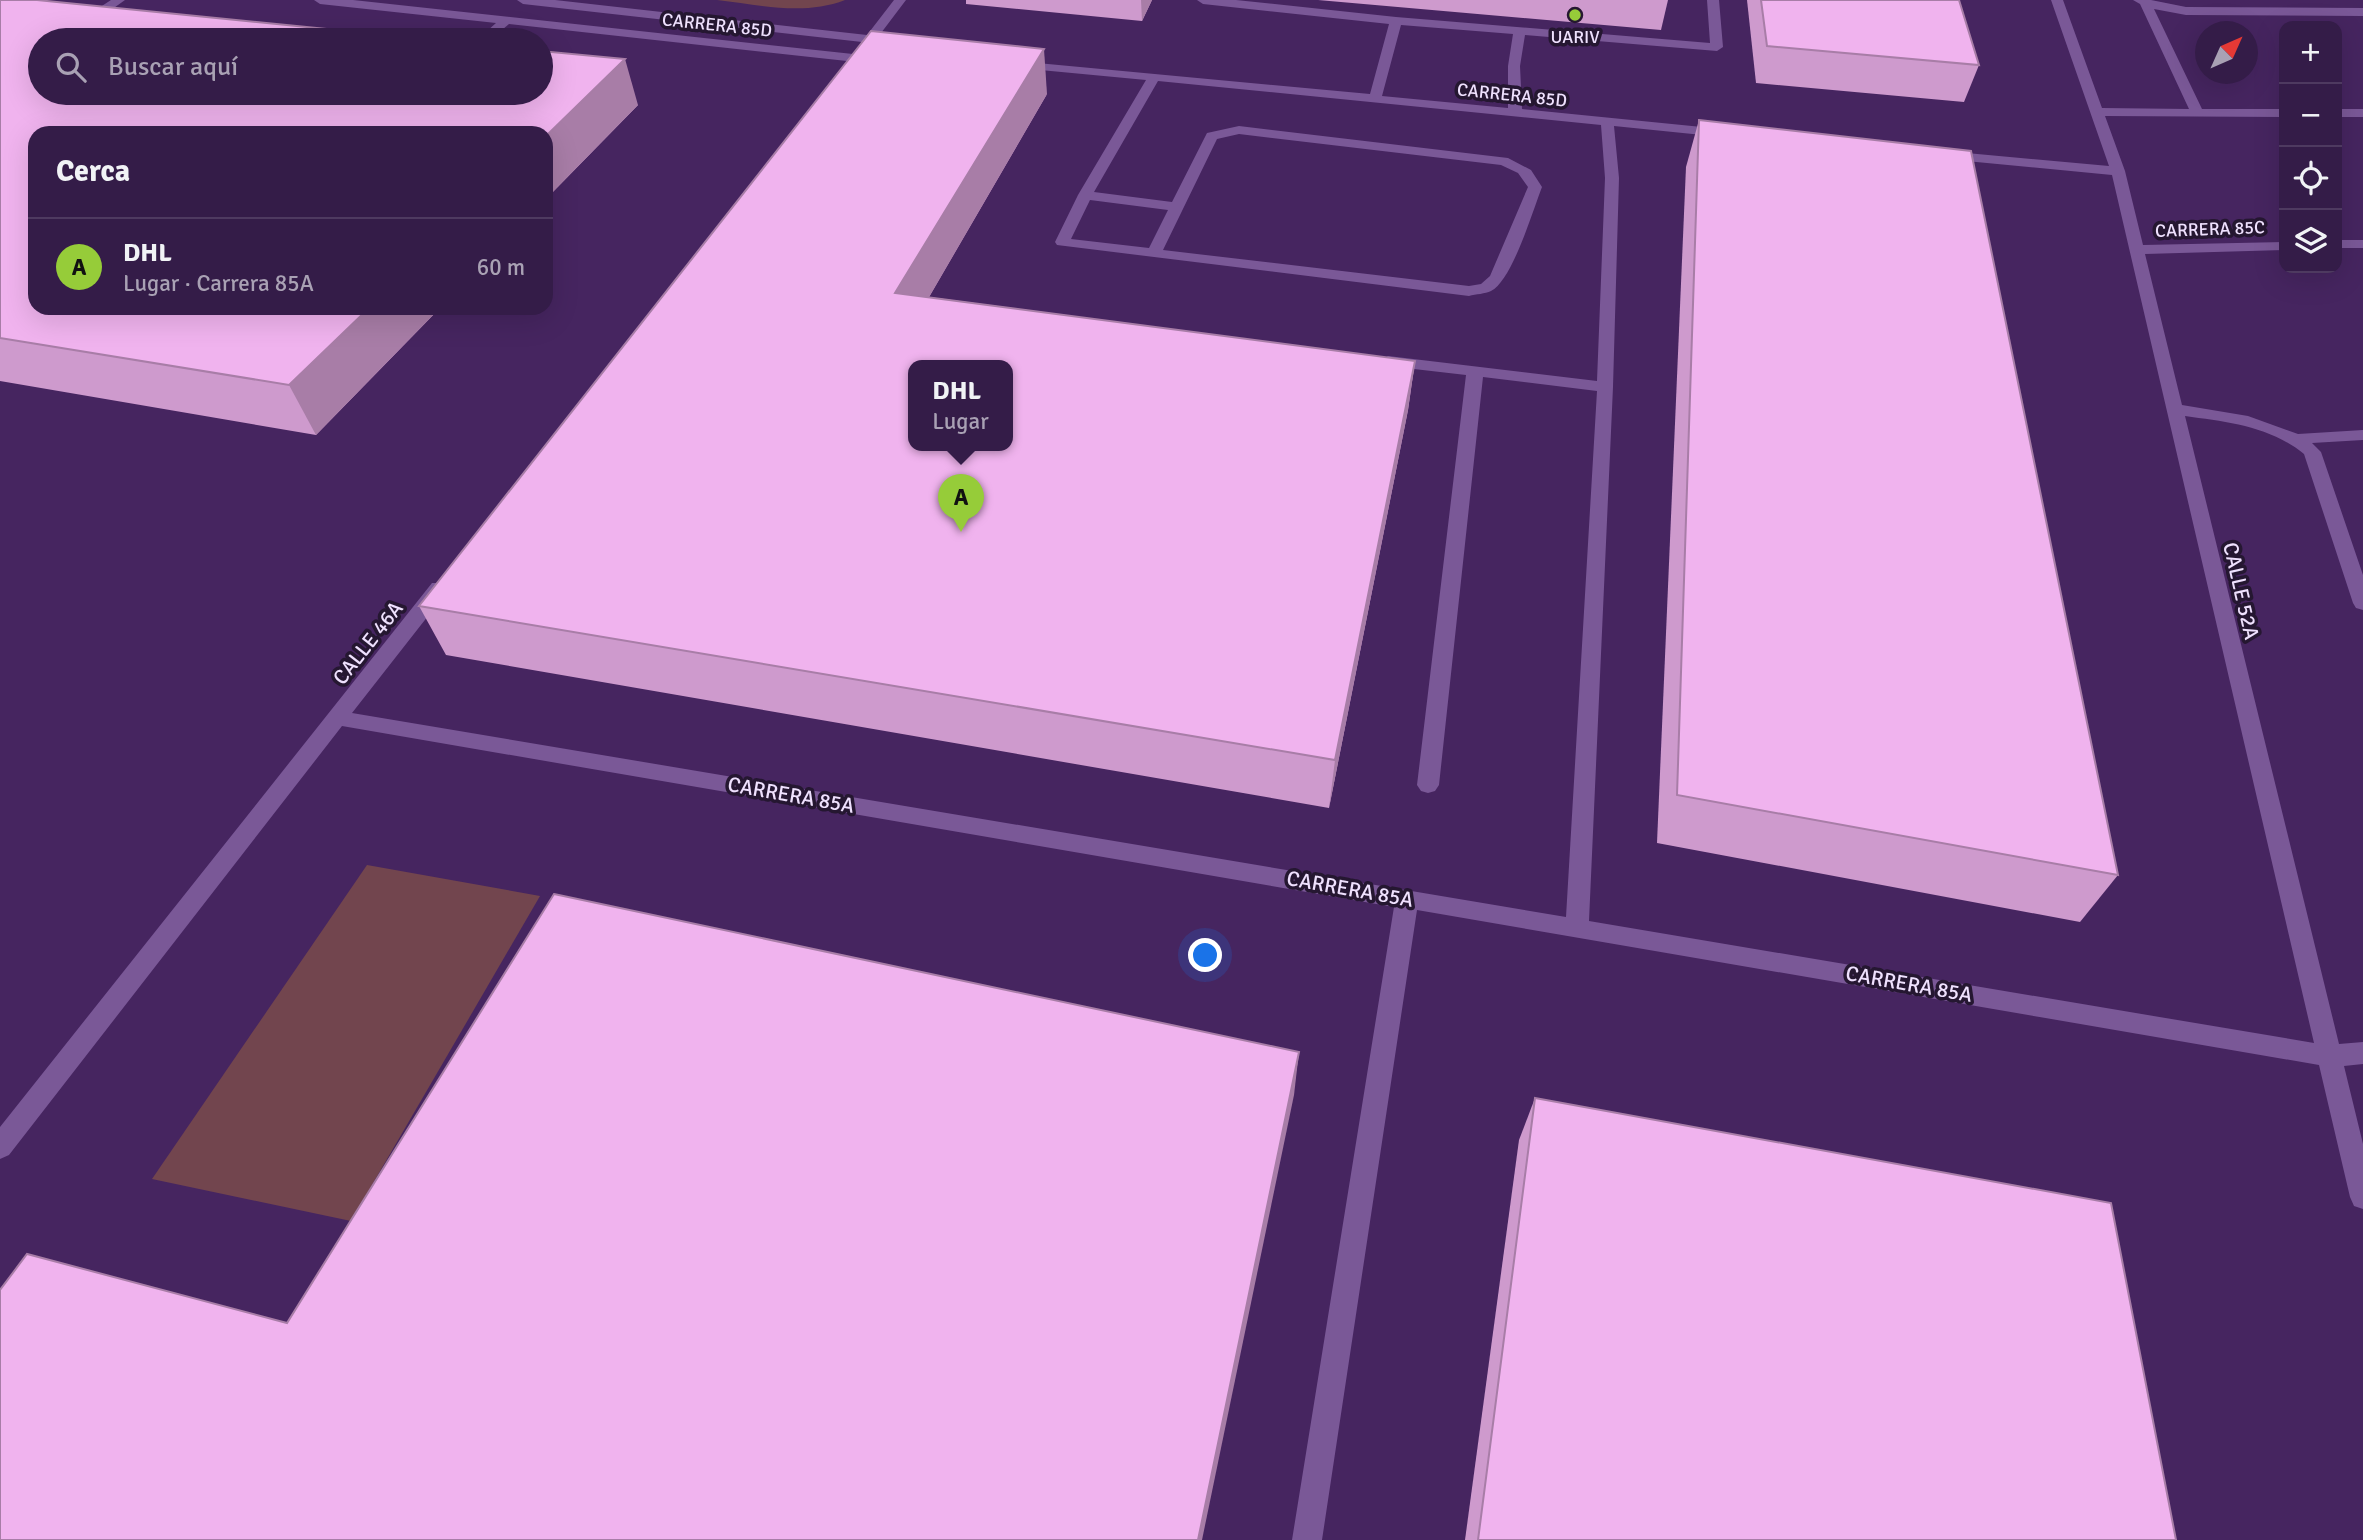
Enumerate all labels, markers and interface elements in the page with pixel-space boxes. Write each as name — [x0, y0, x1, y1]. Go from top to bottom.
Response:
marker: UARIV — [1567, 7, 1583, 23]
street label: CARRERA 85D — [661, 8, 773, 42]
north arrow — [2195, 21, 2258, 84]
map controls — [2279, 21, 2342, 273]
button: + — [2279, 21, 2342, 84]
place label: UARIV — [1550, 26, 1600, 48]
search box — [28, 28, 553, 105]
icon: search — [52, 48, 90, 86]
text: Buscar aquí — [108, 51, 238, 83]
street label: CARRERA 85D — [1456, 78, 1568, 112]
button: − — [2279, 84, 2342, 147]
button: locate — [2279, 147, 2342, 210]
text: Cerca — [56, 153, 130, 190]
button: layers — [2279, 210, 2342, 273]
street label: CARRERA 85C — [2155, 216, 2265, 242]
text: DHL — [123, 237, 172, 269]
text: A — [72, 253, 86, 282]
text: 60 m — [477, 253, 525, 282]
text: Lugar · Carrera 85A — [123, 269, 314, 298]
popup — [908, 360, 1013, 451]
text: DHL — [932, 375, 981, 407]
text: Lugar — [932, 407, 989, 436]
pin: A — [938, 474, 984, 532]
street label: CALLE 52A — [2217, 540, 2265, 642]
street label: CALLE 46A — [327, 596, 409, 690]
street label: CARRERA 85A — [726, 771, 857, 819]
street label: CARRERA 85A — [1285, 865, 1416, 913]
your location — [1188, 938, 1222, 972]
street label: CARRERA 85A — [1844, 960, 1975, 1008]

